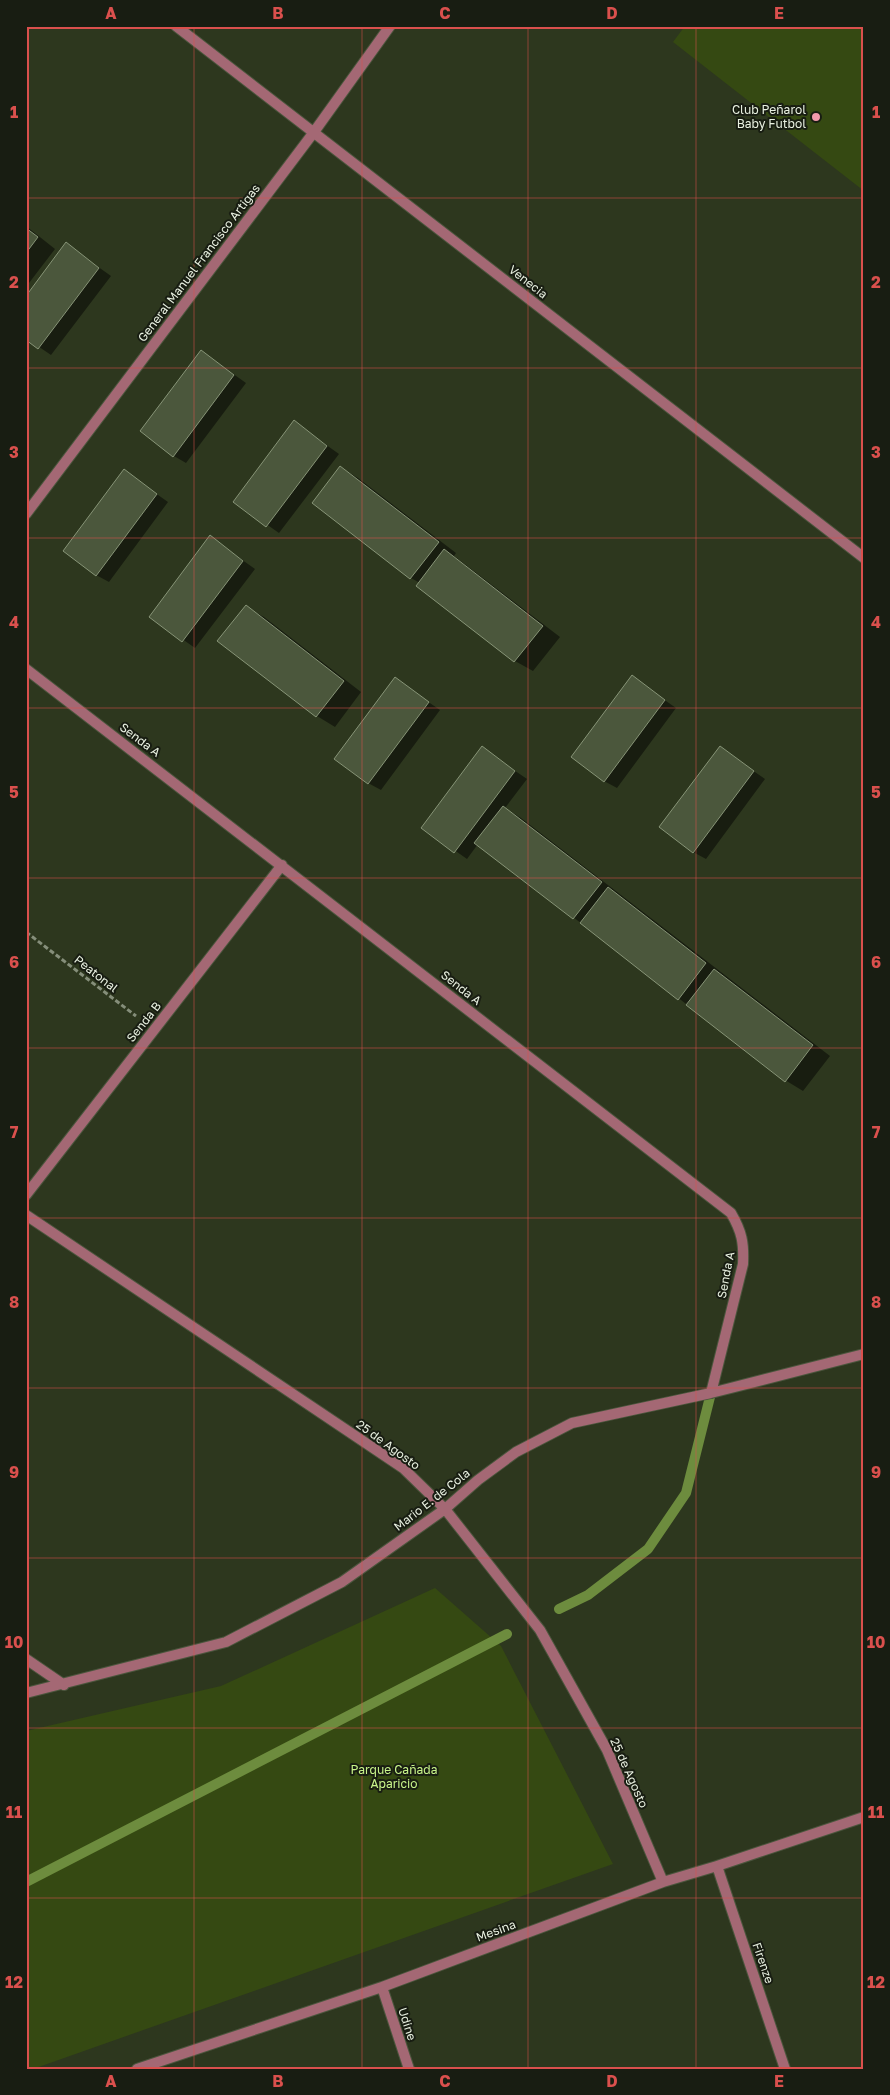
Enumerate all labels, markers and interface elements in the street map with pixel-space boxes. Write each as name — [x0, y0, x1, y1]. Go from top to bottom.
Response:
text: A — [105, 3, 117, 23]
text: B — [272, 3, 284, 23]
text: C — [439, 3, 451, 23]
text: D — [606, 3, 618, 23]
text: E — [774, 3, 784, 23]
text: 1 — [10, 102, 18, 122]
place label: Club Peñarol Baby Futbol — [732, 102, 806, 131]
text: 1 — [872, 102, 880, 122]
marker: Club Peñarol Baby Futbol — [810, 111, 822, 123]
street label: General Manuel Francisco Artigas — [134, 181, 263, 345]
street label: Venecia — [506, 262, 551, 301]
text: 2 — [9, 272, 19, 292]
text: 2 — [871, 272, 881, 292]
text: 3 — [9, 442, 19, 462]
text: 3 — [871, 442, 881, 462]
text: 4 — [9, 612, 19, 632]
text: 4 — [871, 612, 881, 632]
street label: Senda A — [117, 719, 164, 760]
text: 5 — [9, 782, 19, 802]
text: 5 — [871, 782, 881, 802]
text: 6 — [9, 952, 19, 972]
street label: Peatonal — [71, 952, 121, 995]
text: 6 — [871, 952, 881, 972]
street label: Senda A — [438, 967, 485, 1008]
street label: Senda B — [123, 998, 164, 1045]
text: 7 — [10, 1122, 19, 1142]
text: 7 — [872, 1122, 881, 1142]
street label: Senda A — [714, 1250, 737, 1300]
text: 8 — [9, 1292, 19, 1312]
text: 8 — [871, 1292, 881, 1312]
street label: 25 de Agosto — [353, 1416, 423, 1473]
text: 9 — [9, 1462, 19, 1482]
text: 9 — [871, 1462, 881, 1482]
street label: Mario E. de Cola — [391, 1465, 473, 1534]
text: 10 — [5, 1632, 23, 1652]
text: 10 — [867, 1632, 885, 1652]
street label: 25 de Agosto — [607, 1735, 652, 1810]
park label: Parque Cañada Aparicio — [351, 1762, 437, 1791]
text: 11 — [6, 1802, 22, 1822]
text: 11 — [868, 1802, 884, 1822]
street label: Mesina — [474, 1916, 518, 1945]
street label: Firenze — [749, 1940, 777, 1985]
text: 12 — [5, 1972, 23, 1992]
text: 12 — [867, 1972, 885, 1992]
street label: Udine — [395, 2006, 420, 2042]
text: A — [105, 2071, 117, 2091]
text: B — [272, 2071, 284, 2091]
text: C — [439, 2071, 451, 2091]
text: D — [606, 2071, 618, 2091]
text: E — [774, 2071, 784, 2091]

